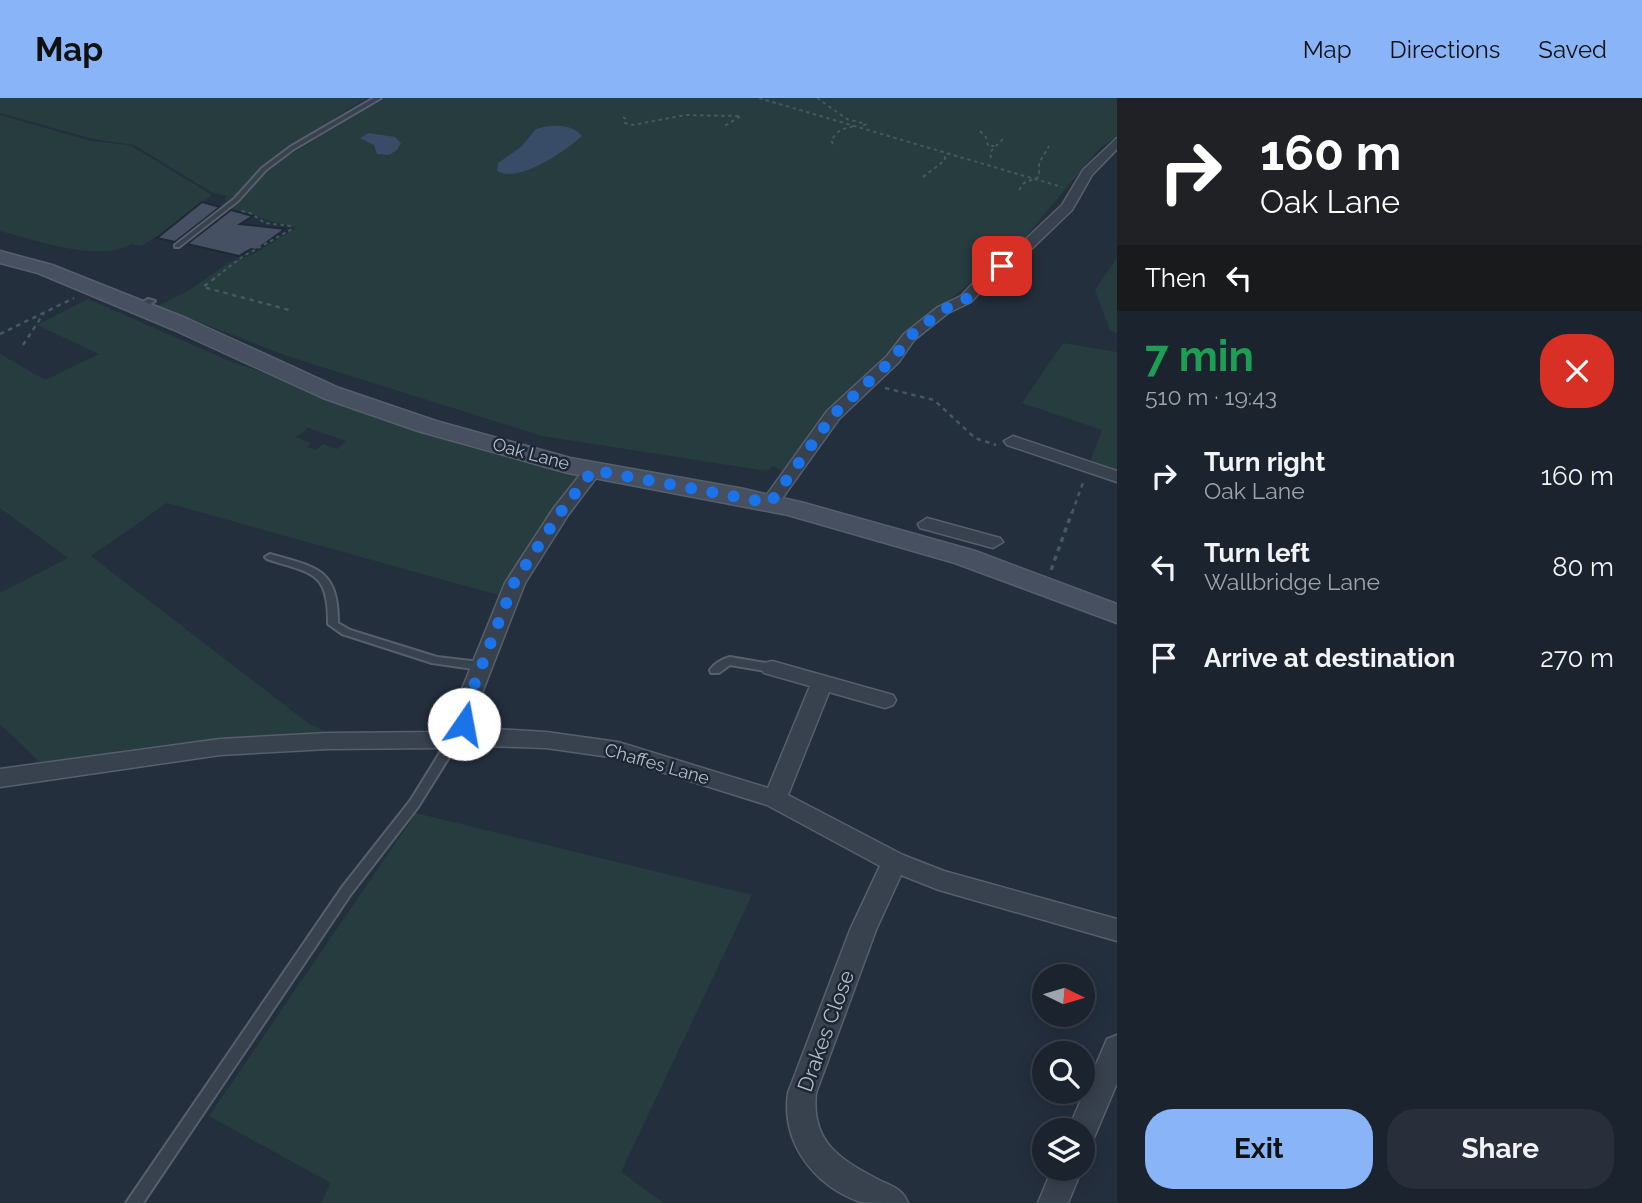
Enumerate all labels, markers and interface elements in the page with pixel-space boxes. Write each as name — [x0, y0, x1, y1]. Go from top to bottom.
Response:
text: Map — [35, 30, 103, 69]
text: Map — [1303, 35, 1352, 64]
text: Directions — [1390, 35, 1500, 64]
text: Saved — [1538, 35, 1607, 64]
text: 160 m — [1260, 124, 1401, 181]
icon: right — [1145, 126, 1236, 217]
text: Oak Lane — [1260, 183, 1400, 220]
pin — [972, 236, 1032, 296]
icon: arrive — [983, 247, 1021, 285]
icon: left — [1220, 259, 1258, 297]
text: Then — [1145, 263, 1206, 293]
text: 7 min — [1145, 332, 1254, 381]
button: close — [1540, 334, 1614, 408]
text: 510 m · 19:43 — [1145, 383, 1277, 410]
street label: Oak Lane — [490, 433, 572, 474]
text: Turn right — [1204, 447, 1325, 477]
icon: right — [1145, 457, 1183, 495]
text: 160 m — [1541, 461, 1614, 491]
text: Oak Lane — [1204, 477, 1305, 504]
text: Turn left — [1204, 538, 1310, 568]
icon: left — [1145, 548, 1183, 586]
text: 80 m — [1552, 552, 1614, 582]
text: Wallbridge Lane — [1204, 568, 1380, 595]
icon: arrive — [1145, 639, 1183, 677]
text: Arrive at destination — [1204, 643, 1455, 673]
text: 270 m — [1540, 643, 1614, 673]
position arrow — [427, 687, 501, 761]
street label: Chaffes Lane — [602, 739, 712, 789]
north arrow — [1032, 964, 1096, 1027]
map controls — [1032, 964, 1095, 1181]
street label: Drakes Close — [792, 967, 859, 1095]
button: search — [1032, 1041, 1095, 1104]
button: Exit — [1145, 1109, 1373, 1189]
button: Share — [1387, 1109, 1614, 1189]
button: layers — [1032, 1118, 1095, 1181]

